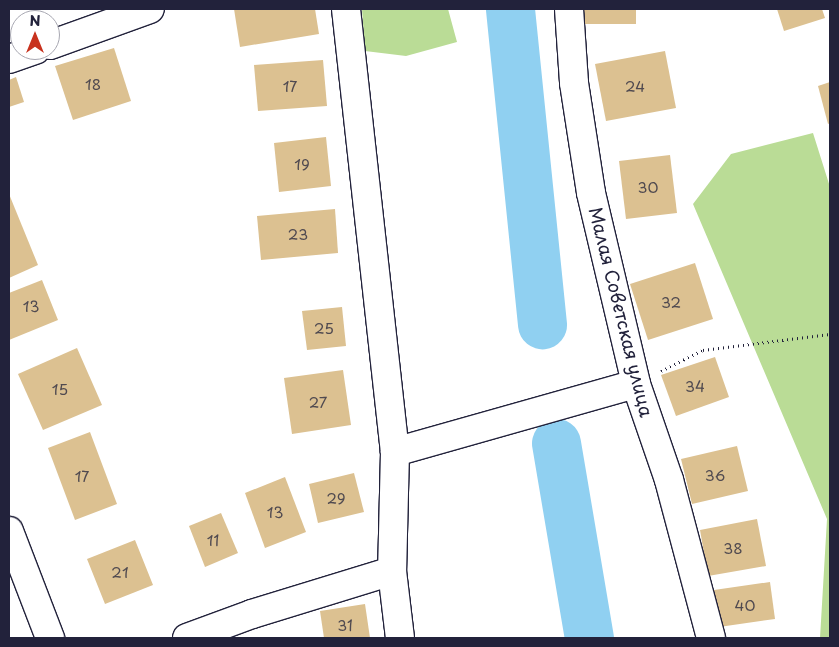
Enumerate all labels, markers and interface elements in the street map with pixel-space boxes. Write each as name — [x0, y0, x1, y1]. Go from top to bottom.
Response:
north arrow — [10, 10, 60, 60]
text: N — [29, 10, 41, 31]
house number: 18 — [85, 75, 101, 93]
house number: 17 — [283, 77, 297, 95]
house number: 24 — [625, 77, 645, 95]
house number: 19 — [294, 155, 310, 173]
house number: 30 — [638, 178, 658, 196]
street label: Малая Советская улица — [584, 204, 658, 420]
house number: 23 — [288, 225, 308, 243]
house number: 32 — [661, 293, 681, 311]
house number: 13 — [23, 297, 39, 315]
house number: 25 — [314, 319, 334, 337]
house number: 34 — [685, 377, 705, 395]
house number: 15 — [52, 380, 68, 398]
house number: 27 — [309, 393, 327, 411]
house number: 36 — [705, 466, 725, 484]
house number: 17 — [75, 467, 89, 485]
house number: 29 — [326, 489, 346, 507]
house number: 13 — [267, 503, 283, 521]
house number: 11 — [207, 531, 219, 549]
house number: 38 — [723, 539, 743, 557]
house number: 21 — [111, 563, 129, 581]
house number: 40 — [735, 596, 755, 614]
house number: 31 — [337, 616, 353, 634]

